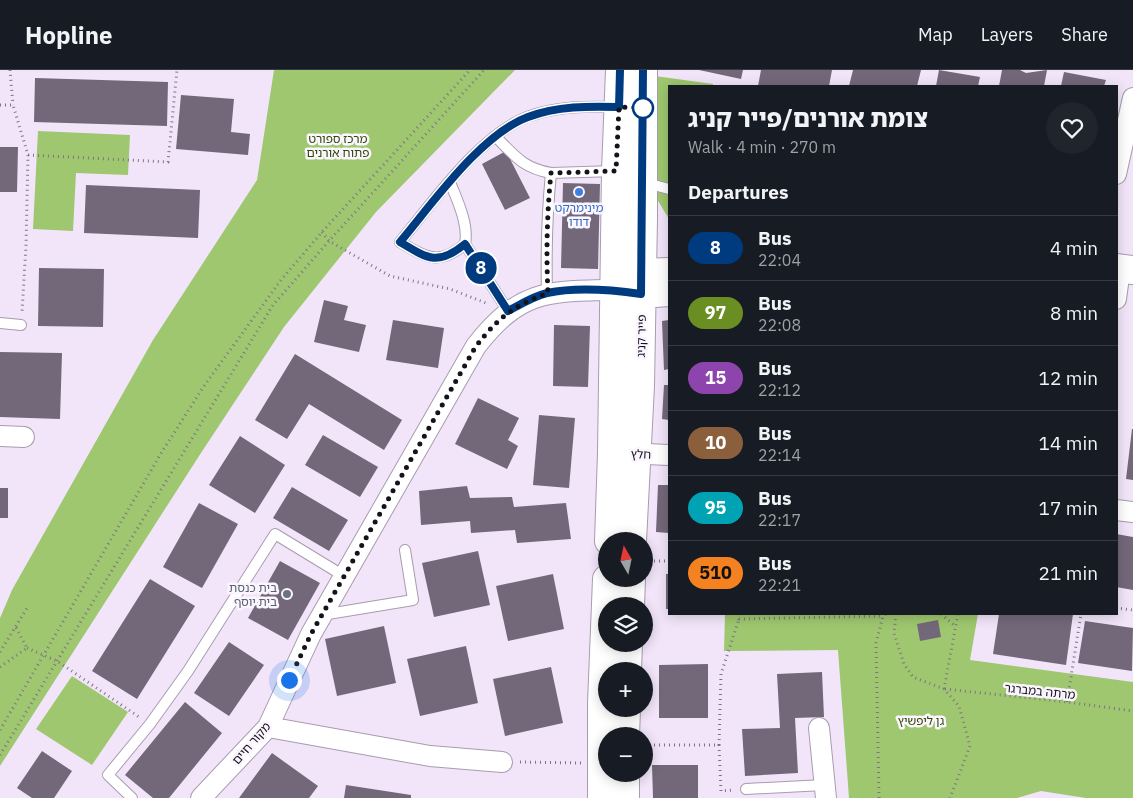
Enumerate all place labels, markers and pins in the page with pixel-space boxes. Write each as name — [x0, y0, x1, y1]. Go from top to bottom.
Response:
unlabelled marker — [632, 97, 654, 119]
marker: מינימרקט דודו — [573, 186, 585, 198]
place label: מינימרקט דודו — [555, 200, 603, 229]
place label: בית כנסת בית יוסף — [229, 580, 277, 609]
marker: בית כנסת בית יוסף — [281, 588, 293, 600]

